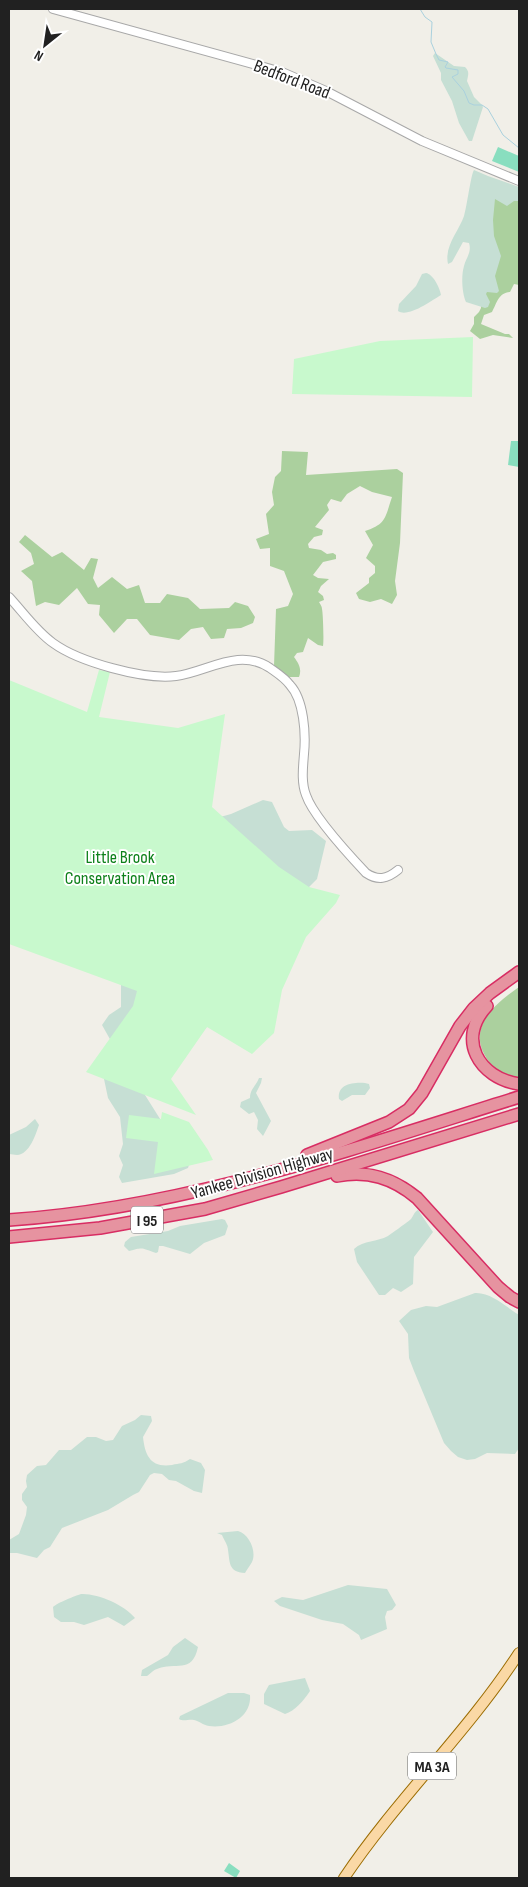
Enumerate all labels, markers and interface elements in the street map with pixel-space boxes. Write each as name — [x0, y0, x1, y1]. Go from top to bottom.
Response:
north arrow — [20, 20, 70, 70]
text: N — [31, 47, 46, 65]
street label: Bedford Road — [251, 55, 333, 104]
park label: Little Brook Conservation Area — [65, 847, 175, 889]
street label: Yankee Division Highway — [189, 1143, 336, 1204]
road number: I 95 — [131, 1206, 163, 1234]
road number: MA 3A — [408, 1752, 456, 1780]

